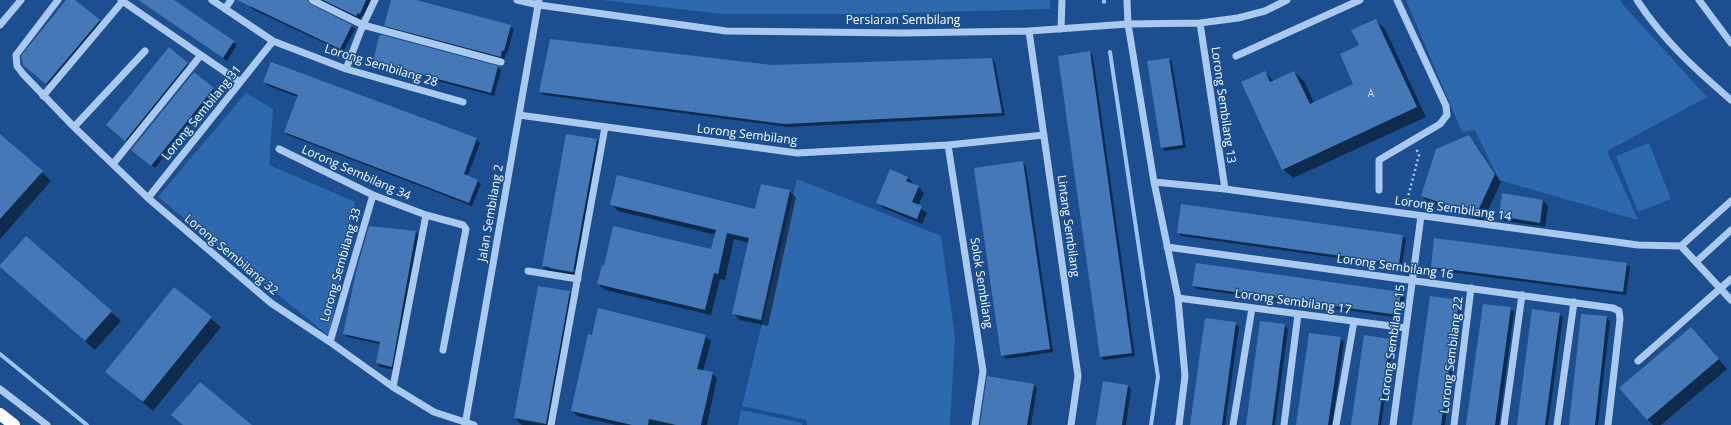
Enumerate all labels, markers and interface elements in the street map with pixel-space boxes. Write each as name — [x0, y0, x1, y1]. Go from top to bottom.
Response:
street label: Persiaran Sembilang — [846, 14, 960, 28]
street label: Lorong Sembilang 28 — [323, 42, 439, 90]
street label: Lorong Sembilang 13 — [1208, 46, 1238, 164]
street label: Lorong Sembilang 31 — [159, 63, 245, 163]
house number: A — [1368, 88, 1374, 100]
street label: Lorong Sembilang — [696, 122, 798, 148]
street label: Lorong Sembilang 34 — [299, 142, 413, 204]
street label: Jalan Sembilang 2 — [475, 163, 507, 263]
street label: Lintang Sembilang — [1054, 174, 1082, 278]
street label: Lorong Sembilang 14 — [1394, 194, 1512, 224]
street label: Lorong Sembilang 33 — [318, 206, 364, 324]
street label: Lorong Sembilang 32 — [181, 212, 281, 298]
street label: Solok Sembilang — [967, 237, 995, 329]
street label: Lorong Sembilang 16 — [1336, 252, 1454, 282]
street label: Lorong Sembilang 15 — [1378, 284, 1408, 402]
street label: Lorong Sembilang 17 — [1234, 287, 1352, 317]
street label: Lorong Sembilang 22 — [1438, 296, 1466, 414]

